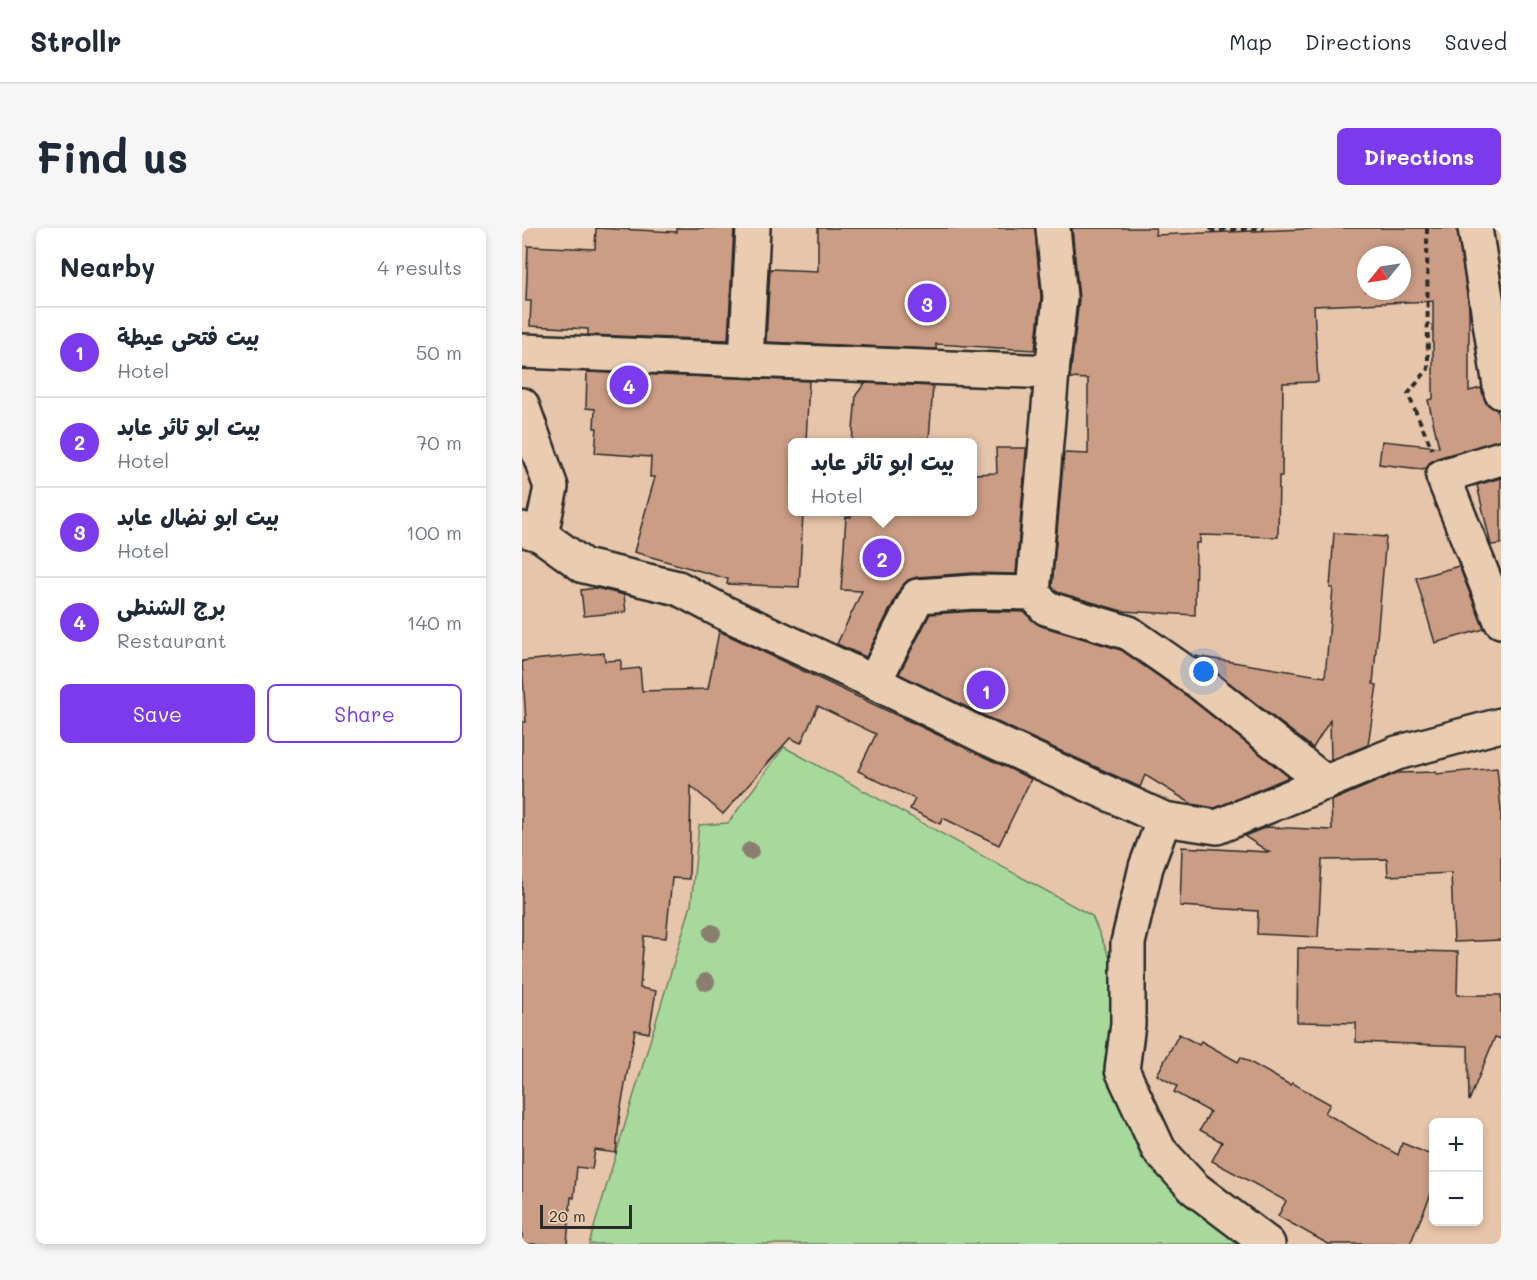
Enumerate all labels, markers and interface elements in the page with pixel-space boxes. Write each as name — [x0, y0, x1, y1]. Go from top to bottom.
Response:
text: Strollr — [30, 23, 121, 59]
text: Map — [1229, 28, 1272, 55]
text: Directions — [1305, 28, 1412, 55]
text: Saved — [1445, 28, 1507, 55]
button: Directions — [1337, 128, 1501, 185]
text: Find us — [36, 129, 188, 184]
north arrow — [1357, 246, 1411, 300]
text: Nearby — [60, 250, 155, 284]
text: 4 results — [377, 254, 462, 280]
pin: 3 — [908, 280, 946, 326]
text: بيت فتحى عيطة — [117, 322, 259, 351]
text: 1 — [75, 339, 84, 365]
text: 50 m — [416, 339, 462, 365]
text: Hotel — [117, 357, 169, 383]
pin: 4 — [610, 362, 648, 408]
text: بيت ابو تائر عابد — [117, 412, 260, 441]
text: 2 — [74, 429, 85, 455]
text: 70 m — [416, 429, 462, 455]
popup — [788, 438, 977, 516]
text: Hotel — [117, 447, 169, 473]
text: بيت ابو تائر عابد — [811, 447, 954, 476]
text: Hotel — [811, 482, 863, 508]
text: بيت ابو نضال عابد — [117, 502, 279, 531]
text: 3 — [74, 519, 86, 545]
text: 100 m — [406, 519, 462, 545]
pin: 2 — [862, 536, 902, 580]
text: Hotel — [117, 537, 169, 563]
text: برج الشنطى — [117, 592, 226, 621]
text: 4 — [73, 609, 86, 635]
text: 140 m — [407, 609, 462, 635]
text: Restaurant — [117, 627, 227, 653]
your location — [1189, 657, 1218, 686]
pin: 1 — [966, 668, 1006, 712]
button: Save — [60, 684, 255, 743]
button: Share — [267, 684, 462, 743]
map controls — [1429, 1118, 1483, 1226]
button: + — [1429, 1118, 1483, 1172]
button: − — [1429, 1172, 1483, 1226]
scale bar — [540, 1202, 632, 1230]
text: 20 m — [549, 1205, 586, 1226]

